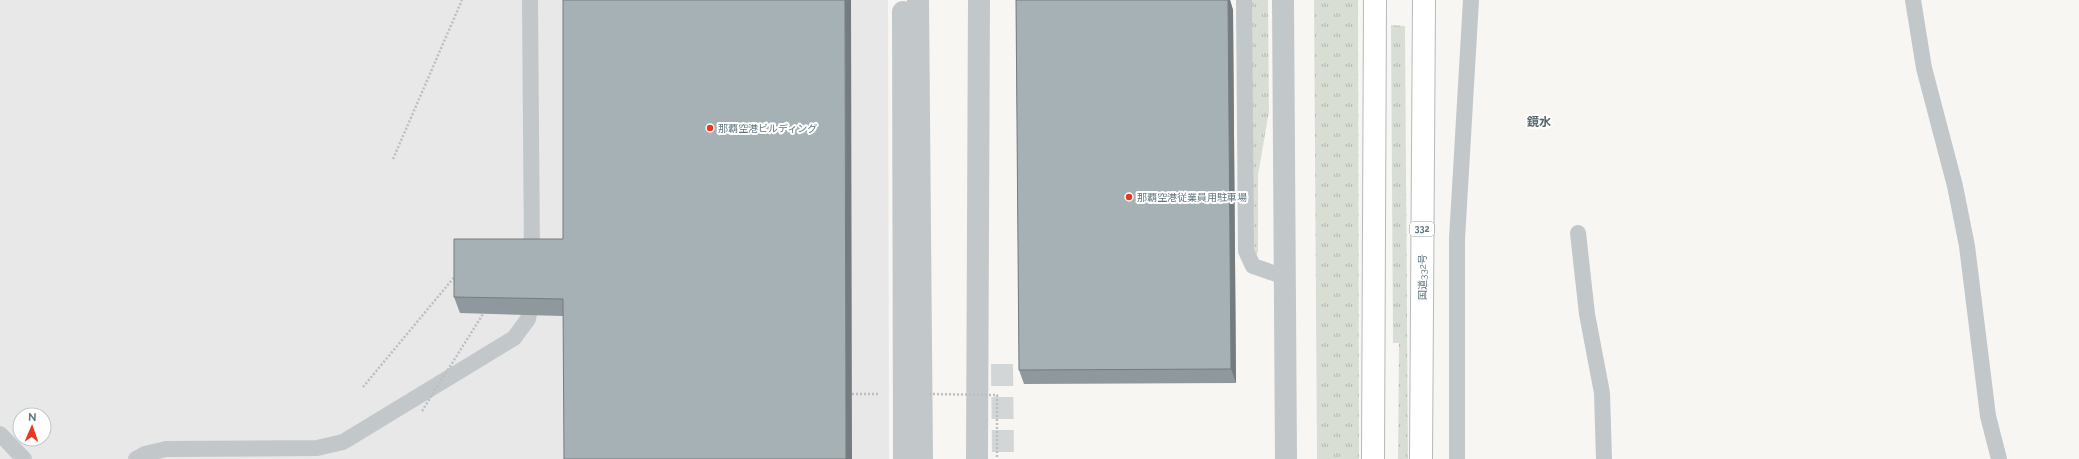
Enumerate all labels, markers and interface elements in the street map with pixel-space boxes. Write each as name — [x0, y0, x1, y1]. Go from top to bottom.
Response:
district label: 鏡水 — [1526, 115, 1551, 129]
marker: 那覇空港ビルディング — [705, 123, 715, 133]
place label: 那覇空港ビルディング — [718, 123, 817, 134]
marker: 那覇空港従業員用駐車場 — [1124, 192, 1134, 202]
place label: 那覇空港従業員用駐車場 — [1137, 192, 1247, 203]
road number: 332 — [1410, 222, 1434, 236]
street label: 国道332号 — [1417, 254, 1428, 300]
north arrow — [12, 407, 52, 447]
text: N — [28, 411, 37, 424]

